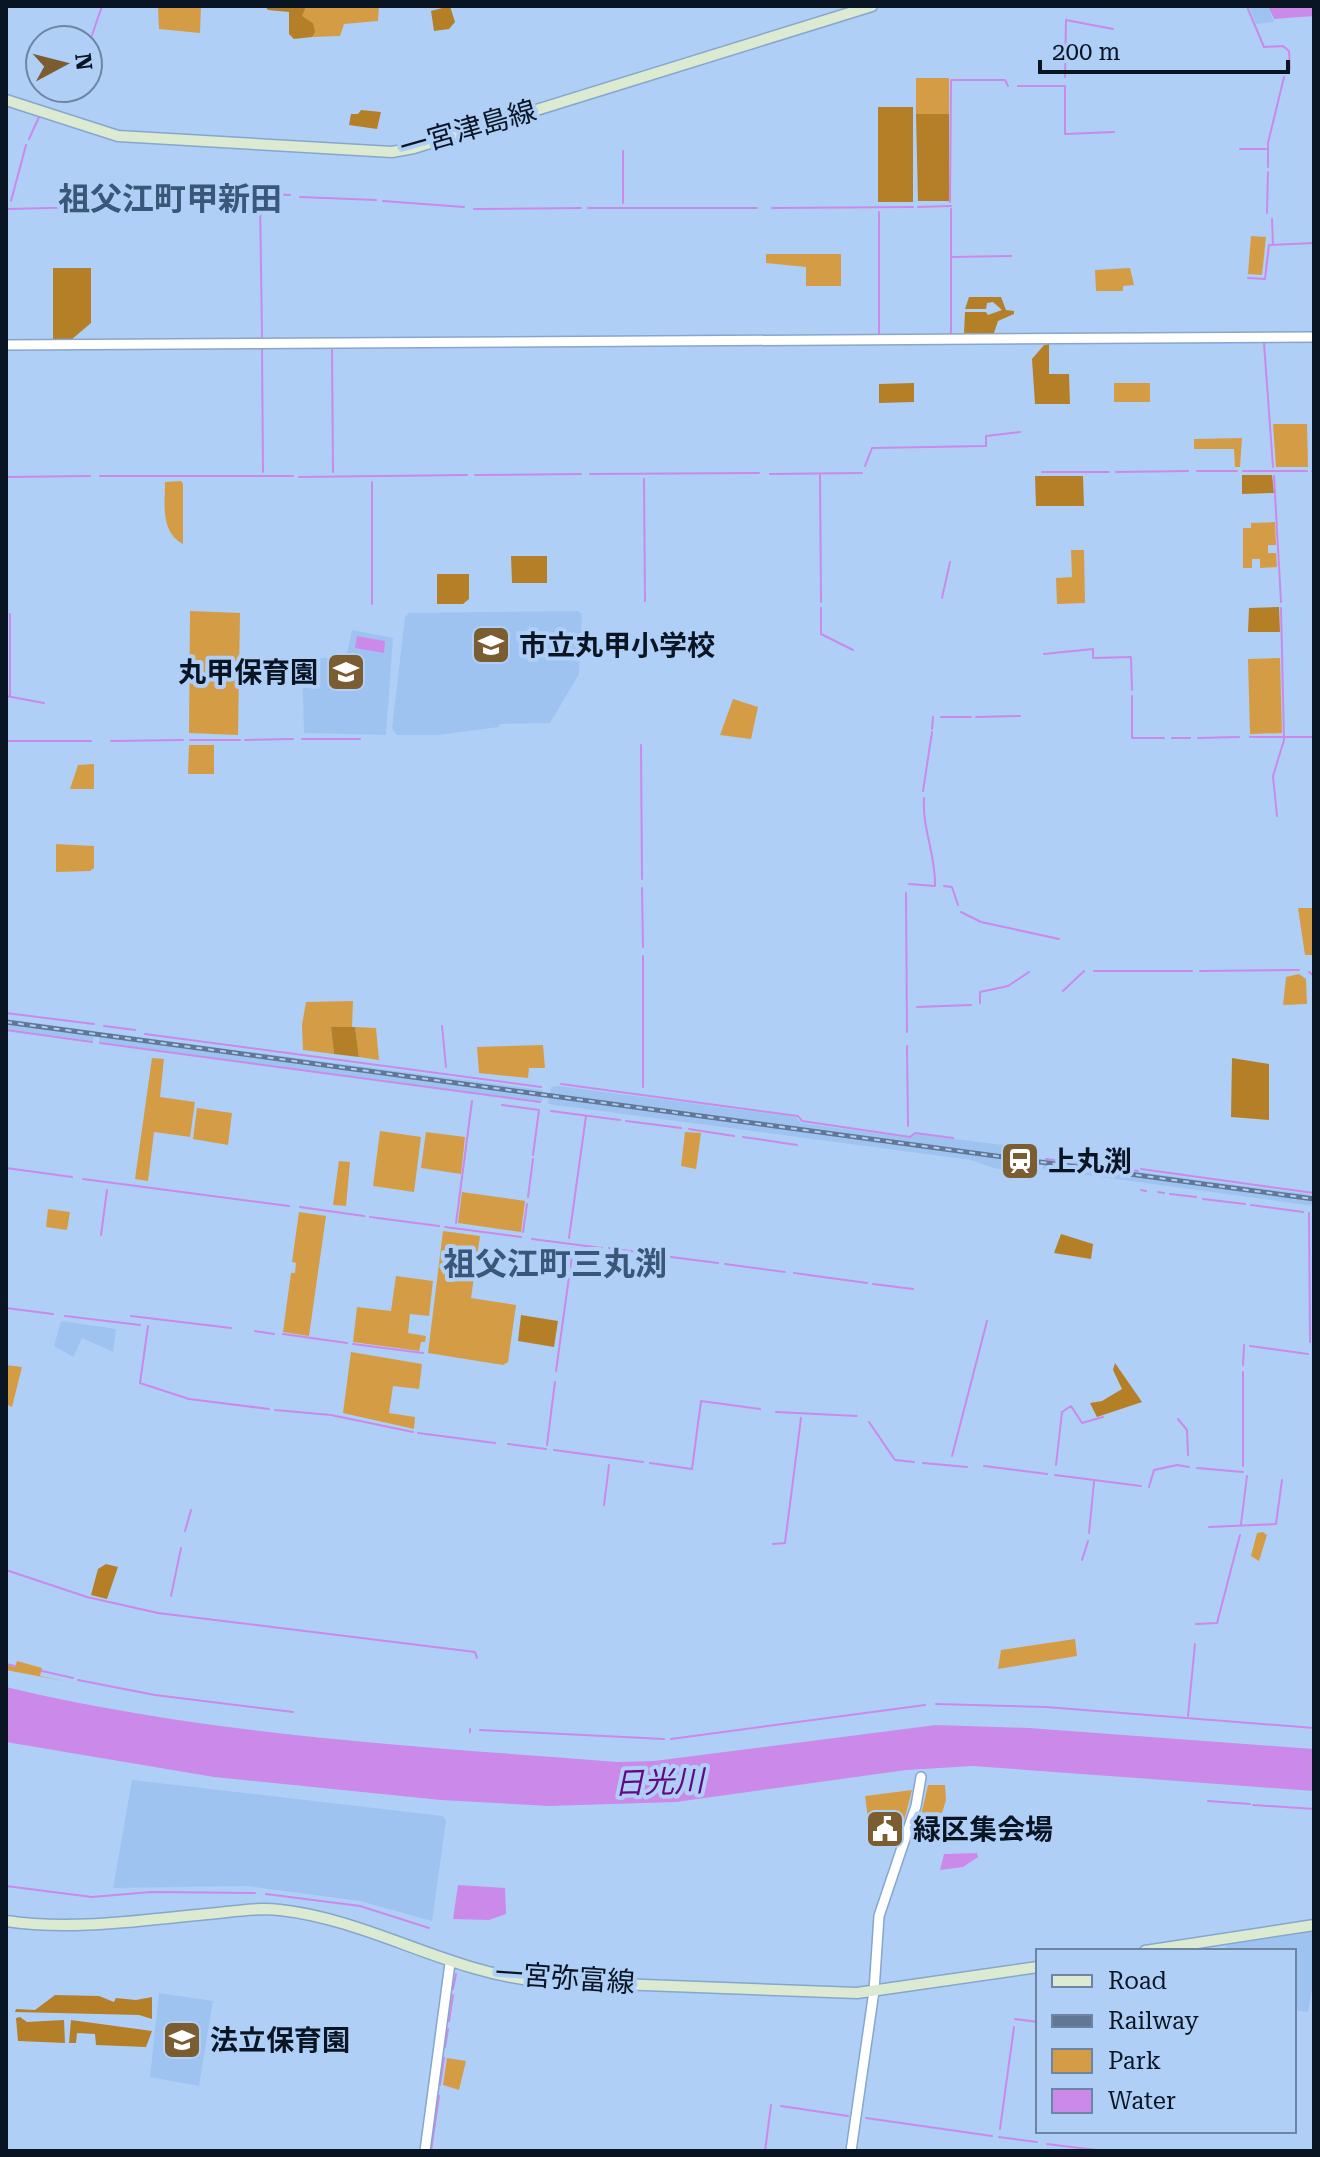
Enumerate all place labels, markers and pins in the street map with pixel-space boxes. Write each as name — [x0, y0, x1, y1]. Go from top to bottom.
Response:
school or university icon: 市立丸甲小学校 — [470, 624, 512, 666]
place label: 市立丸甲小学校 — [519, 629, 715, 662]
school or university icon: 丸甲保育園 — [325, 651, 367, 693]
place label: 丸甲保育園 — [178, 656, 318, 689]
station icon: 上丸渕 — [999, 1140, 1041, 1182]
place label: 上丸渕 — [1048, 1145, 1132, 1178]
public building icon: 緑区集会場 — [864, 1808, 906, 1850]
place label: 緑区集会場 — [913, 1813, 1053, 1846]
school or university icon: 法立保育園 — [161, 2019, 203, 2061]
place label: 法立保育園 — [210, 2024, 350, 2057]

